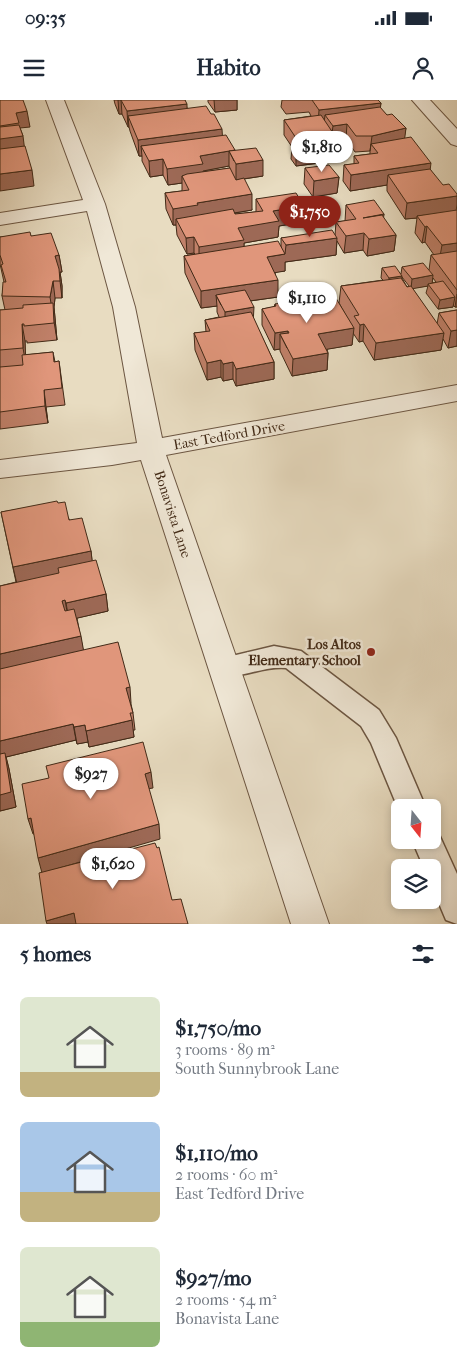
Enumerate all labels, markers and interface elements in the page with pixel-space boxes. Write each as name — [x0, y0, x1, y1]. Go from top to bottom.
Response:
text: 09:35 — [25, 7, 66, 29]
icon: menu — [20, 54, 48, 82]
icon: person — [409, 54, 437, 82]
text: Habito — [196, 55, 261, 81]
pin: $1,810 — [281, 130, 363, 173]
text: $1,810 — [302, 137, 342, 156]
pin: $1,750 — [269, 196, 351, 238]
text: $1,750 — [290, 202, 330, 221]
pin: $1,110 — [266, 282, 348, 324]
text: $1,110 — [288, 288, 326, 307]
street label: East Tedford Drive — [172, 417, 286, 454]
street label: Bonavista Lane — [150, 468, 195, 560]
place label: Los Altos Elementary School — [248, 636, 362, 669]
marker: Los Altos Elementary School — [365, 646, 377, 658]
pin: $927 — [61, 758, 121, 800]
text: $927 — [74, 764, 108, 783]
north arrow — [391, 799, 441, 849]
map controls — [391, 799, 441, 909]
pin: $1,620 — [72, 848, 154, 890]
text: $1,620 — [91, 854, 135, 873]
button: layers — [391, 859, 441, 909]
icon: filters — [409, 940, 437, 968]
text: 5 homes — [20, 942, 91, 966]
text: $1,750/mo — [175, 1016, 261, 1040]
icon: home — [60, 1017, 120, 1077]
text: 3 rooms · 89 m² — [175, 1040, 275, 1059]
text: South Sunnybrook Lane — [175, 1059, 339, 1078]
text: $1,110/mo — [175, 1141, 258, 1165]
icon: home — [60, 1142, 120, 1202]
text: 2 rooms · 60 m² — [175, 1165, 278, 1184]
text: East Tedford Drive — [175, 1184, 304, 1203]
text: $927/mo — [175, 1266, 251, 1290]
icon: home — [60, 1267, 120, 1327]
text: 2 rooms · 54 m² — [175, 1290, 276, 1309]
text: Bonavista Lane — [175, 1309, 279, 1328]

